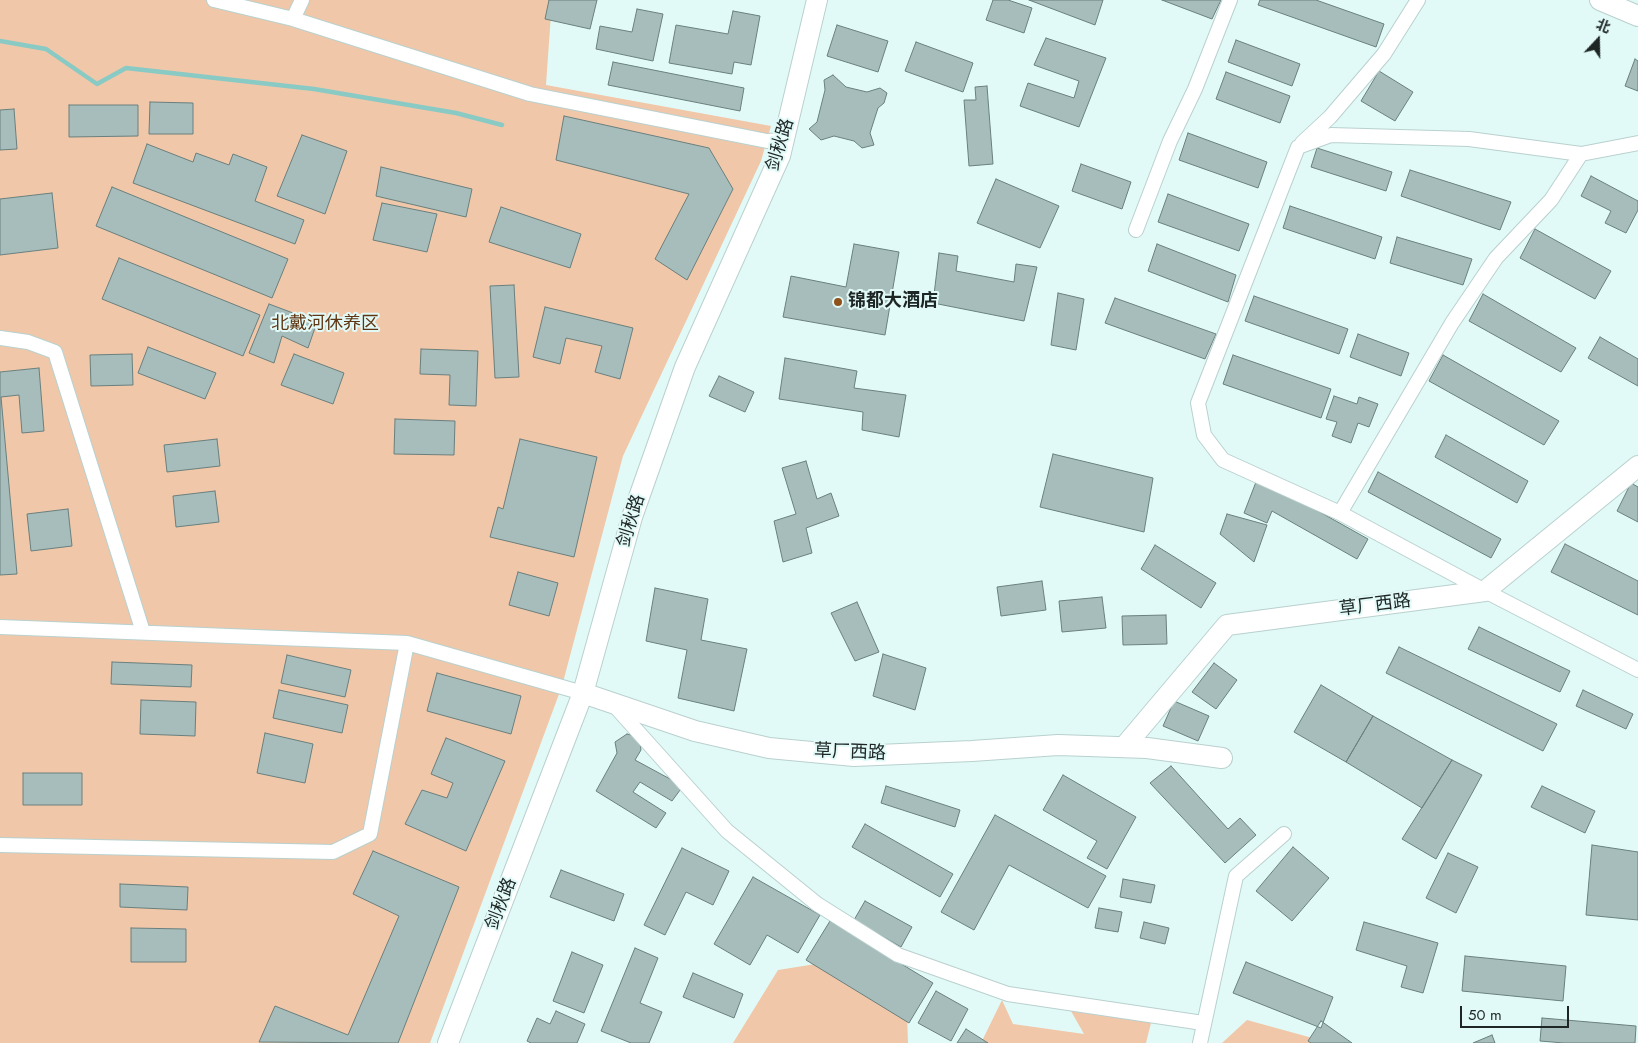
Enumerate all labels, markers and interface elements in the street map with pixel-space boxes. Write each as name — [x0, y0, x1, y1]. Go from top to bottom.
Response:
text: 北 — [1593, 14, 1613, 38]
north arrow — [1573, 15, 1623, 65]
street label: 剑秋路 — [763, 116, 799, 174]
place label: 锦都大酒店 — [848, 291, 938, 313]
marker: 锦都大酒店 — [832, 296, 844, 308]
park label: 北戴河休养区 — [271, 314, 379, 336]
street label: 剑秋路 — [614, 492, 650, 550]
street label: 草厂西路 — [1338, 591, 1412, 621]
street label: 草厂西路 — [814, 741, 886, 765]
street label: 剑秋路 — [482, 875, 522, 933]
scale bar — [1463, 996, 1572, 1028]
text: 50 m — [1468, 1004, 1502, 1026]

